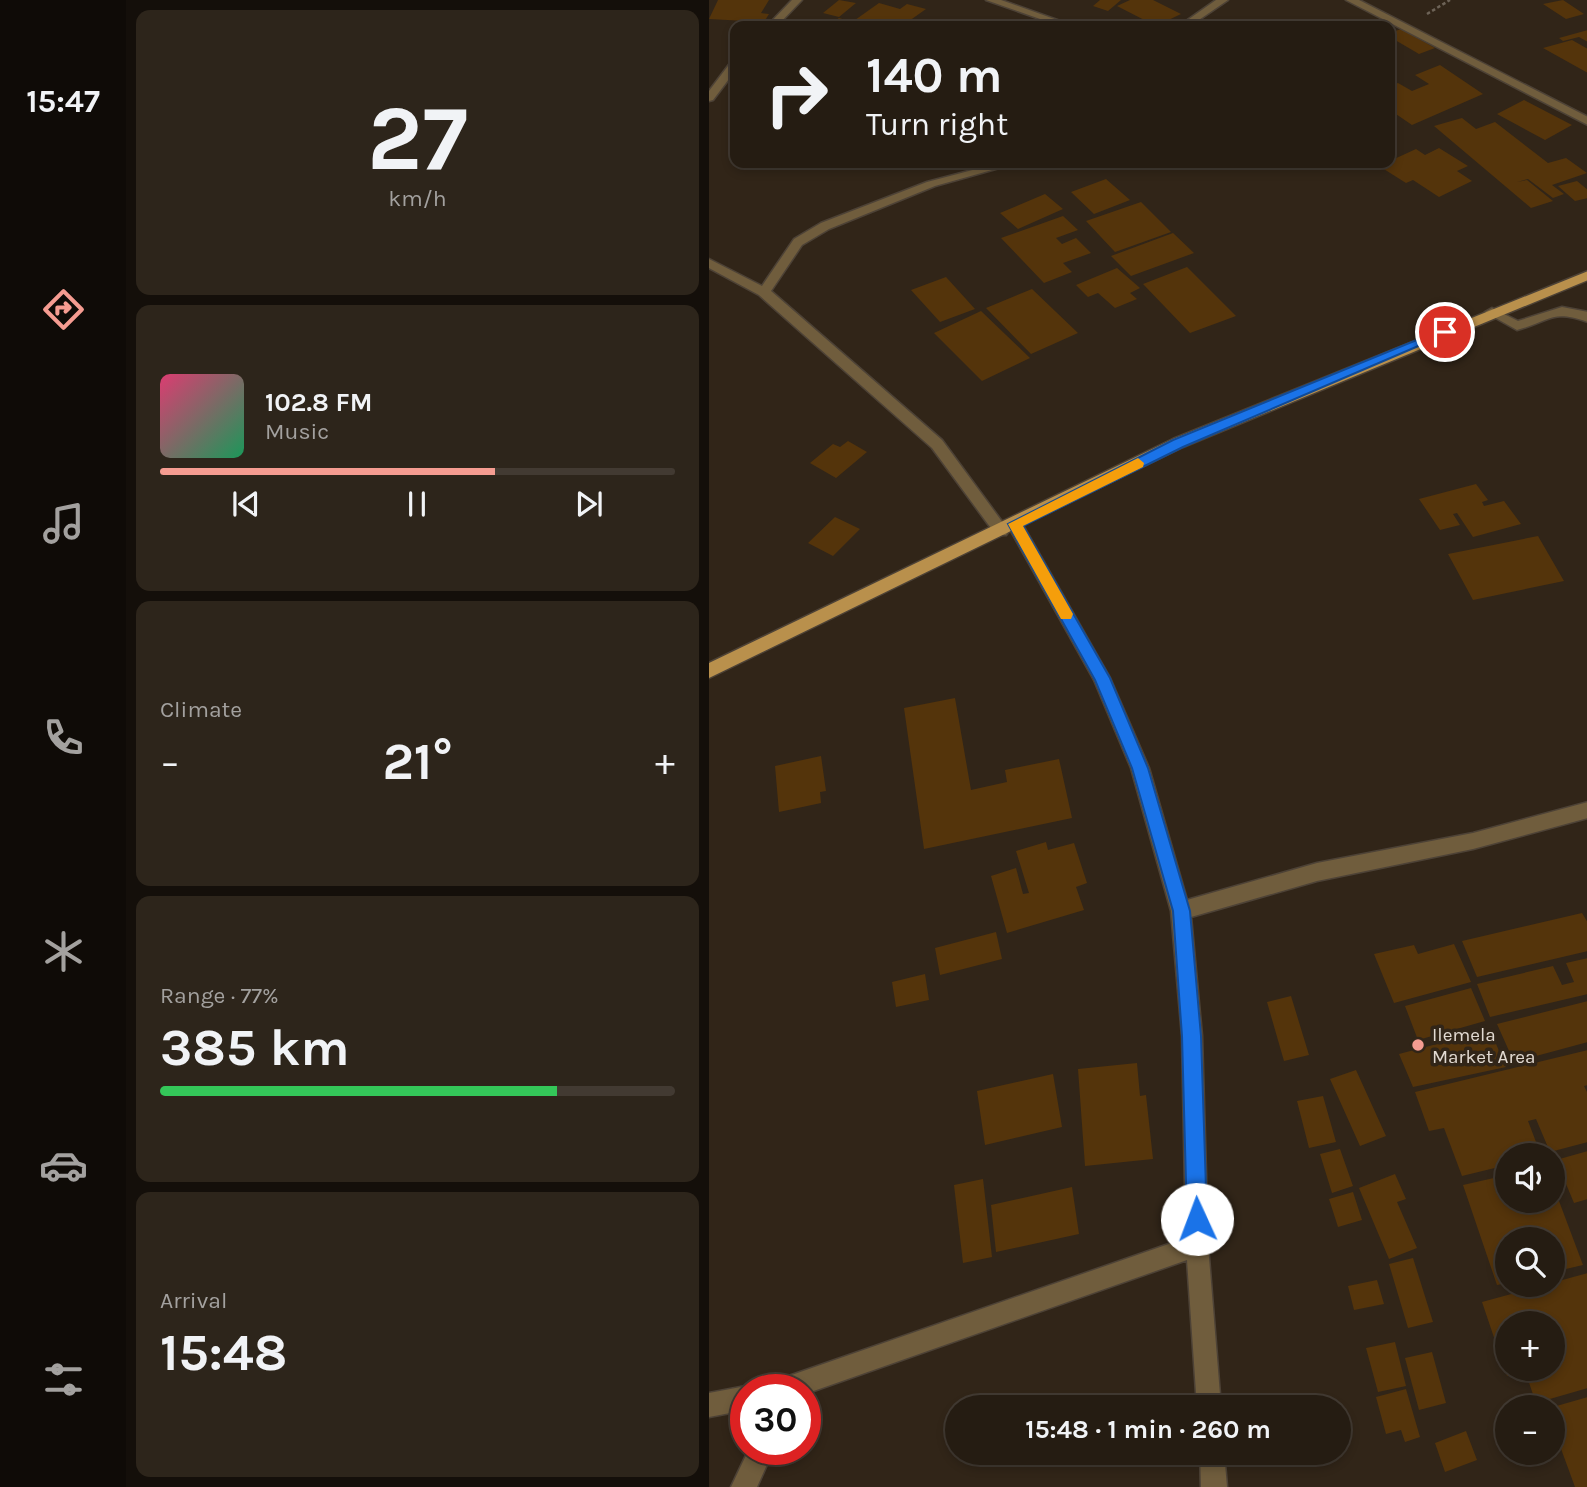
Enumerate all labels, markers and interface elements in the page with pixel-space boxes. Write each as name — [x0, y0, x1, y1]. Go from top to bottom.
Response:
text: 140 m — [866, 47, 1003, 104]
icon: right — [751, 49, 842, 140]
text: 15:47 — [26, 83, 100, 120]
text: 27 — [367, 86, 468, 192]
text: Turn right — [866, 106, 1008, 143]
text: km/h — [388, 185, 447, 212]
icon: directions — [39, 285, 88, 334]
pin — [1415, 302, 1475, 362]
icon: arrive — [1426, 313, 1464, 351]
text: 102.8 FM — [265, 387, 372, 418]
text: Music — [265, 418, 329, 445]
icon: previous — [227, 485, 265, 523]
icon: pause — [398, 485, 436, 523]
icon: next — [570, 485, 608, 523]
icon: music — [39, 499, 88, 548]
text: Climate — [160, 696, 242, 723]
icon: phone — [39, 713, 88, 762]
text: 21° — [382, 731, 453, 792]
text: − — [160, 740, 180, 785]
text: + — [655, 740, 675, 785]
icon: climate — [39, 927, 88, 976]
text: Range · 77% — [160, 982, 279, 1009]
text: 385 km — [160, 1017, 350, 1078]
place label: Ilemela Market Area — [1432, 1024, 1536, 1068]
marker: Ilemela Market Area — [1410, 1037, 1426, 1053]
icon: car — [39, 1141, 88, 1190]
map controls — [1495, 1143, 1565, 1465]
button: sound — [1495, 1143, 1565, 1213]
position arrow — [1160, 1182, 1234, 1256]
button: search — [1495, 1227, 1565, 1297]
text: Arrival — [160, 1287, 227, 1314]
button: + — [1495, 1311, 1565, 1381]
text: 15:48 — [160, 1322, 287, 1383]
icon: filters — [39, 1355, 88, 1404]
speed limit sign: 30 — [730, 1374, 821, 1465]
button: − — [1495, 1395, 1565, 1465]
text: 15:48 · 1 min · 260 m — [1025, 1414, 1271, 1445]

